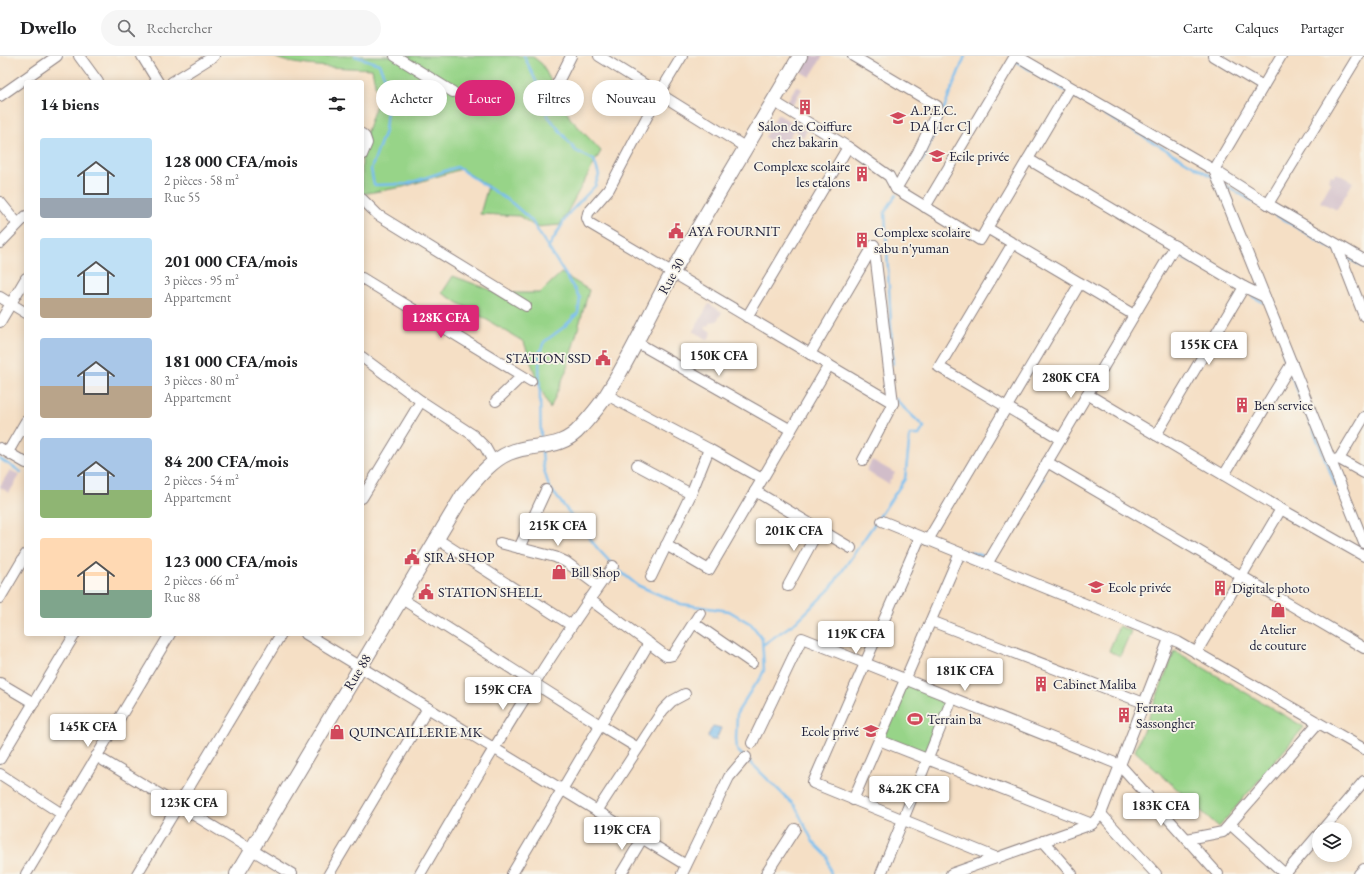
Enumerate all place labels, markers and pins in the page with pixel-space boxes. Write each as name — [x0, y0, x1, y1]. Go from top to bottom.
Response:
building icon: Salon de Coiffure chez bakarin — [796, 98, 814, 116]
place label: A.P.E.C. DA [1er C] — [909, 101, 972, 135]
school or university icon: A.P.E.C. DA [1er C] — [889, 109, 907, 127]
place label: Salon de Coiffure chez bakarin — [758, 117, 852, 151]
school or university icon: Ecile privée — [928, 147, 946, 165]
place label: Ecile privée — [949, 147, 1010, 165]
place label: Complexe scolaire les etalons — [753, 157, 851, 191]
building icon: Complexe scolaire les etalons — [853, 165, 871, 183]
public building icon: AYA FOURNIT — [667, 222, 685, 240]
place label: AYA FOURNIT — [687, 222, 781, 240]
place label: Complexe scolaire sabu n'yuman — [874, 223, 971, 257]
building icon: Complexe scolaire sabu n'yuman — [853, 231, 871, 249]
pin: 128K CFA — [400, 305, 482, 339]
pin: 155K CFA — [1168, 332, 1250, 366]
pin: 150K CFA — [678, 343, 760, 377]
place label: STATION SSD — [506, 349, 591, 367]
public building icon: STATION SSD — [594, 349, 612, 367]
pin: 280K CFA — [1030, 365, 1112, 399]
building icon: Ben service — [1233, 396, 1251, 414]
place label: Ben service — [1254, 396, 1314, 414]
pin: 215K CFA — [517, 513, 599, 547]
pin: 201K CFA — [753, 518, 835, 552]
public building icon: SIRA SHOP — [403, 548, 421, 566]
place label: SIRA SHOP — [424, 548, 495, 566]
shop icon: Bill Shop — [550, 563, 568, 581]
place label: Bill Shop — [571, 563, 620, 581]
school or university icon: Ecole privée — [1087, 578, 1105, 596]
place label: Ecole privée — [1108, 578, 1172, 596]
building icon: Digitale photo — [1211, 579, 1229, 597]
place label: Digitale photo — [1232, 579, 1310, 597]
public building icon: STATION SHELL — [417, 583, 435, 601]
place label: STATION SHELL — [438, 583, 543, 601]
shop icon: Atelier de couture — [1269, 601, 1287, 619]
place label: Atelier de couture — [1250, 620, 1307, 654]
pin: 119K CFA — [815, 621, 897, 655]
pin: 181K CFA — [924, 658, 1006, 692]
building icon: Cabinet Maliba — [1032, 675, 1050, 693]
place label: Cabinet Maliba — [1053, 675, 1137, 693]
pin: 159K CFA — [462, 677, 544, 711]
place label: Ferrata Sassongher — [1136, 698, 1195, 732]
building icon: Ferrata Sassongher — [1115, 706, 1133, 724]
sports icon: Terrain ba — [906, 710, 924, 728]
place label: Terrain ba — [927, 710, 982, 728]
pin: 145K CFA — [47, 714, 129, 748]
place label: Ecole privé — [801, 722, 860, 740]
school or university icon: Ecole privé — [862, 722, 880, 740]
shop icon: QUINCAILLERIE MK — [328, 723, 346, 741]
place label: QUINCAILLERIE MK — [349, 723, 483, 741]
pin: 84.2K CFA — [863, 776, 955, 810]
pin: 123K CFA — [148, 790, 230, 824]
pin: 183K CFA — [1120, 793, 1202, 827]
pin: 119K CFA — [581, 817, 663, 851]

